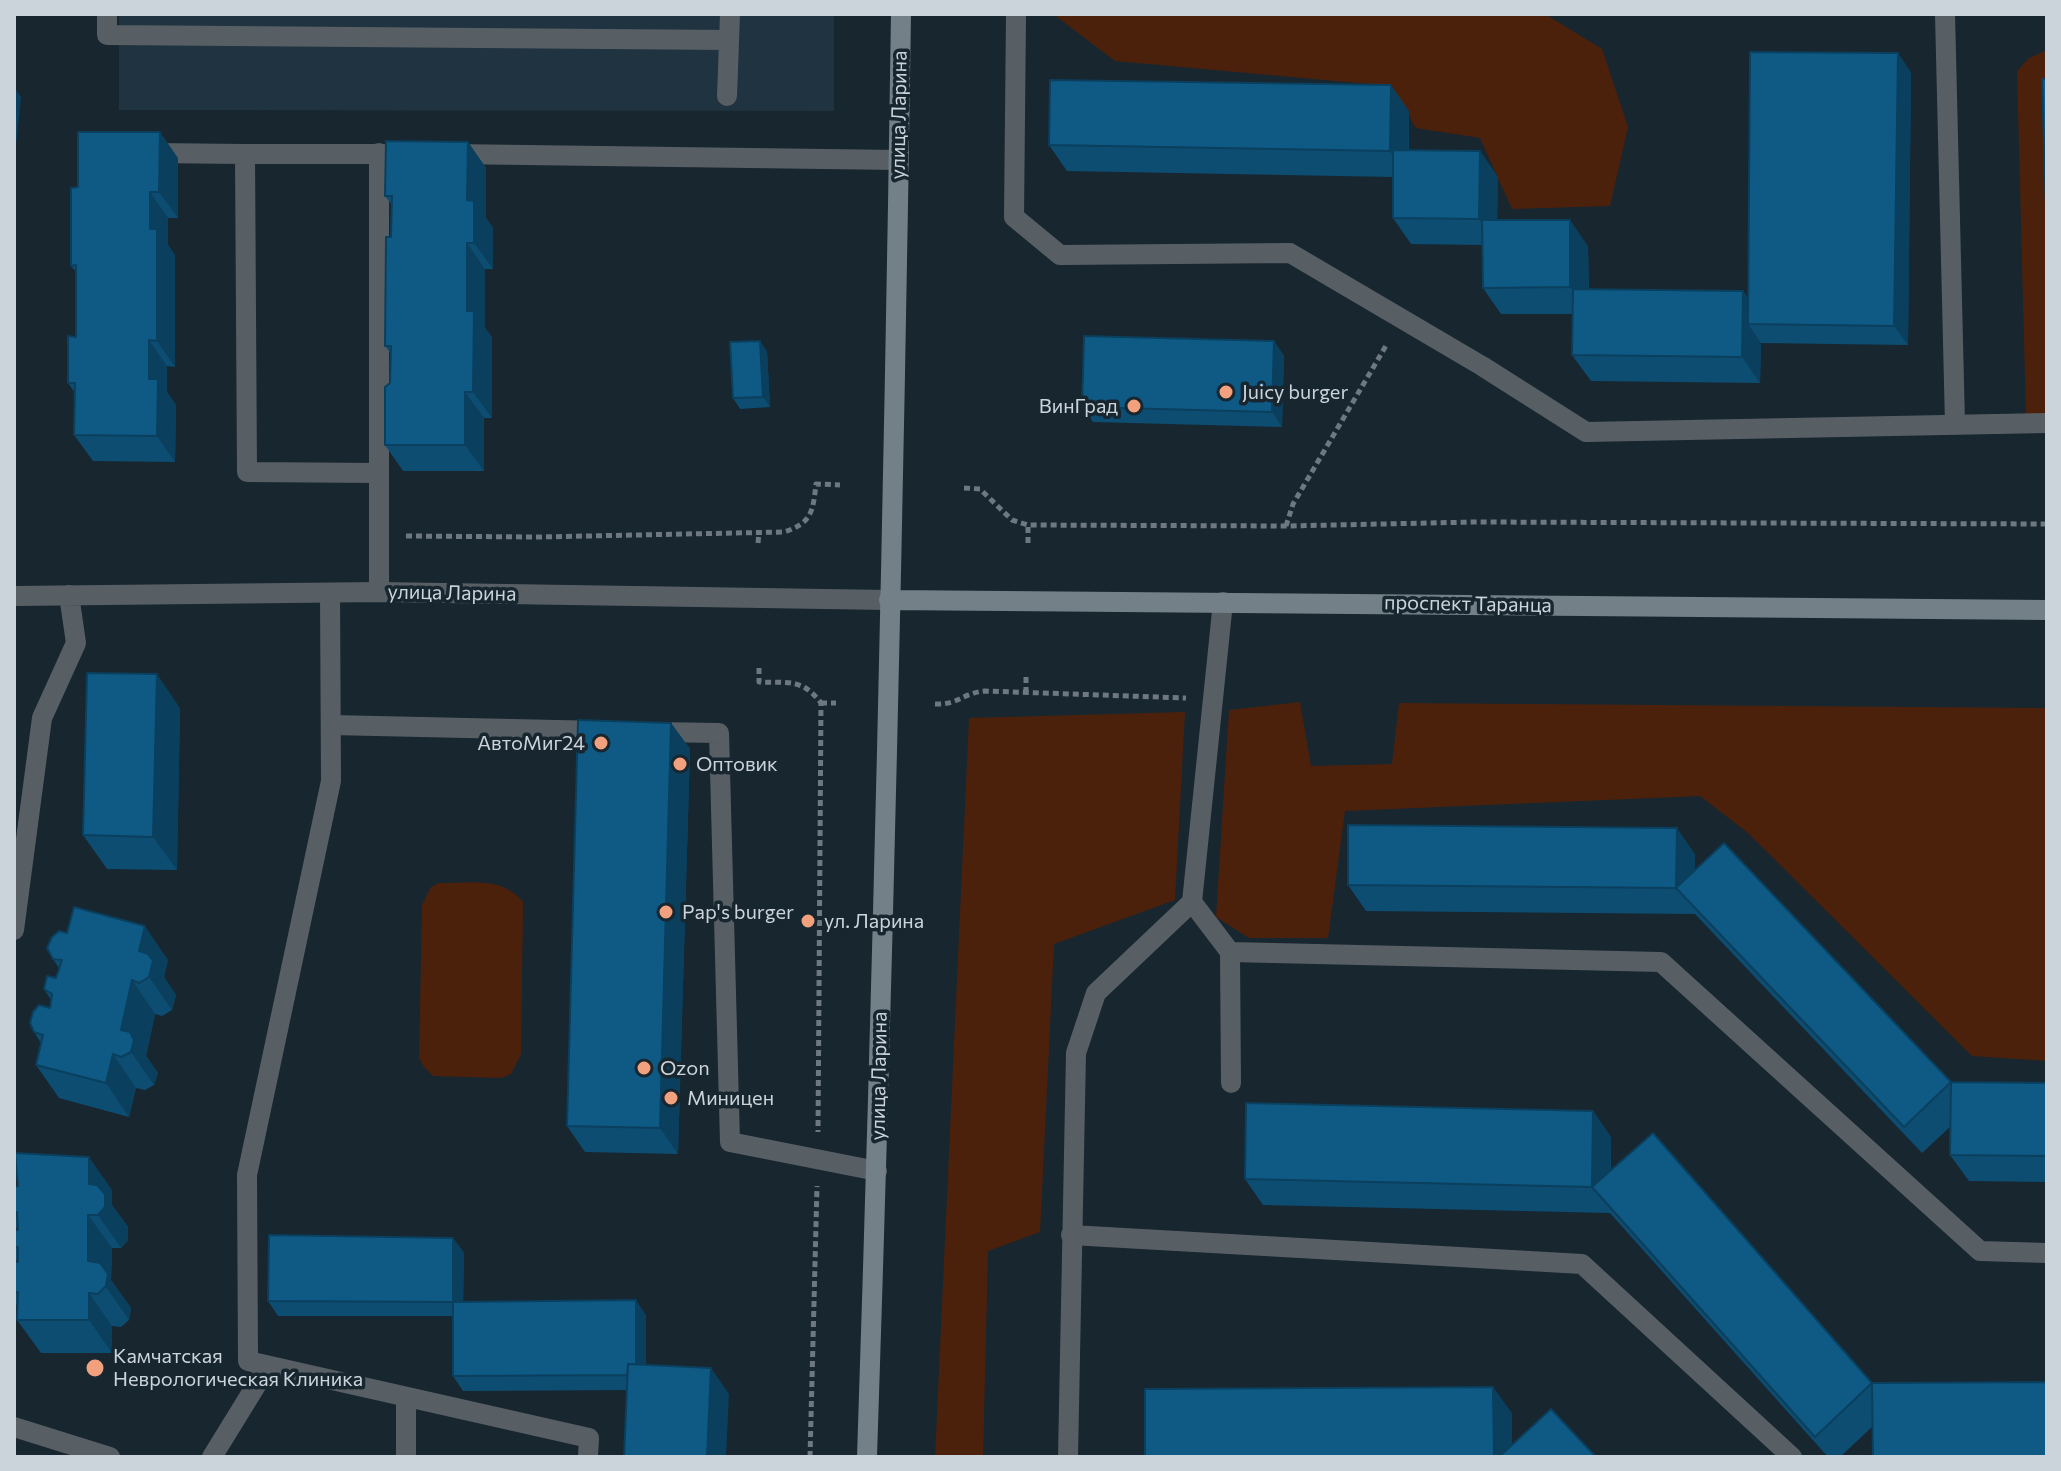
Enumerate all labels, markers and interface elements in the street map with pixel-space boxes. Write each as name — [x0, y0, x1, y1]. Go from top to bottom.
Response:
street label: улица Ларина — [886, 50, 912, 180]
place label: Juicy burger — [1242, 380, 1348, 404]
marker: Juicy burger — [1217, 383, 1235, 401]
place label: ВинГрад — [1039, 394, 1118, 418]
marker: ВинГрад — [1125, 397, 1143, 415]
street label: улица Ларина — [387, 580, 517, 606]
street label: проспект Таранца — [1384, 591, 1552, 617]
place label: АвтоМиг24 — [477, 731, 585, 755]
marker: АвтоМиг24 — [592, 734, 610, 752]
place label: Оптовик — [696, 752, 778, 776]
marker: Оптовик — [671, 755, 689, 773]
place label: Pap's burger — [682, 900, 794, 924]
marker: Pap's burger — [657, 903, 675, 921]
place label: ул. Ларина — [824, 909, 924, 933]
marker: ул. Ларина — [799, 912, 817, 930]
street label: улица Ларина — [866, 1011, 892, 1141]
place label: Ozon — [660, 1056, 710, 1080]
marker: Ozon — [635, 1059, 653, 1077]
place label: Миницен — [687, 1086, 774, 1110]
marker: Миницен — [662, 1089, 680, 1107]
place label: Камчатская Неврологическая Клиника — [113, 1344, 363, 1391]
marker: Камчатская Неврологическая Клиника — [84, 1357, 106, 1379]

